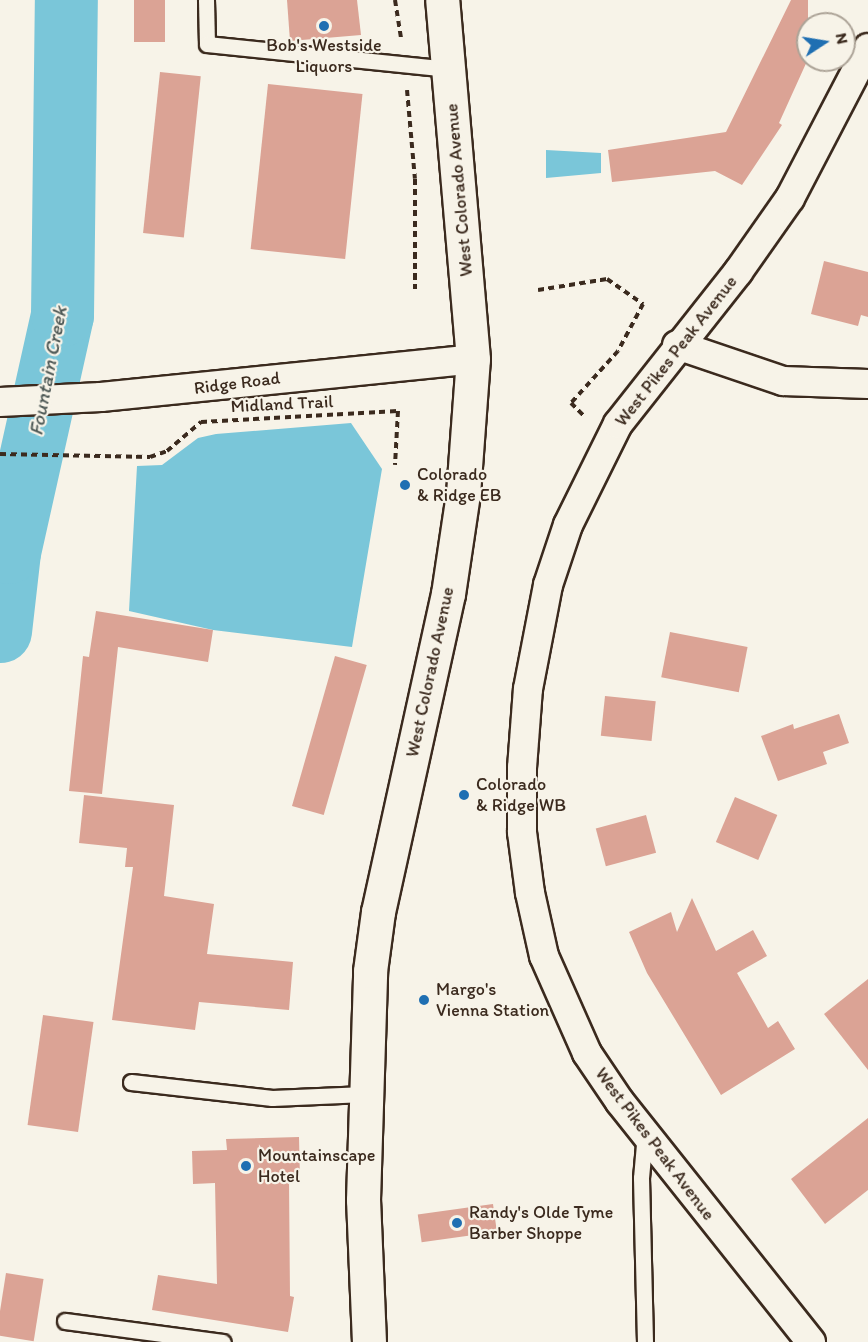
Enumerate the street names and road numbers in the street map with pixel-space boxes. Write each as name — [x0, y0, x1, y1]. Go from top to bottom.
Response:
street label: West Colorado Avenue — [441, 103, 477, 277]
street label: West Pikes Peak Avenue — [611, 272, 741, 430]
street label: Ridge Road — [193, 367, 281, 399]
street label: Midland Trail — [231, 391, 333, 417]
street label: West Colorado Avenue — [401, 585, 459, 759]
street label: West Pikes Peak Avenue — [591, 1064, 719, 1224]

